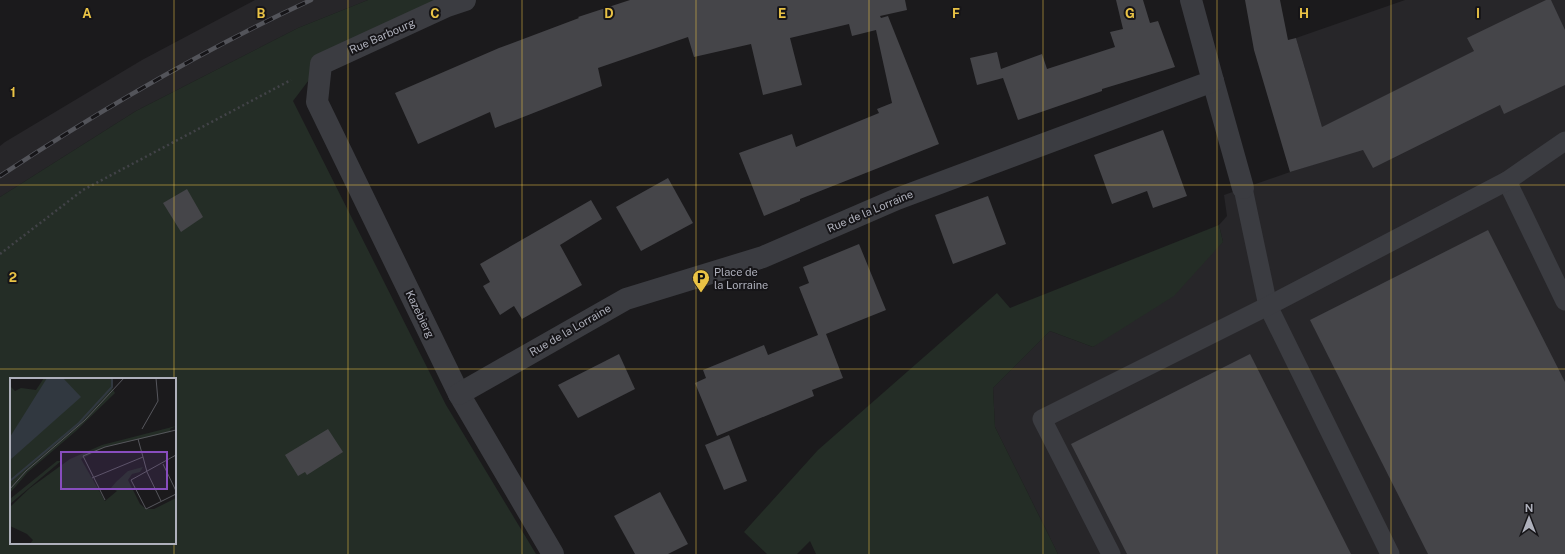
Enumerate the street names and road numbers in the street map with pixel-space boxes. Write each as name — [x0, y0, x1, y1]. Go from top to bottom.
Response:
street label: Rue Barbourg — [347, 16, 417, 56]
street label: Rue de la Lorraine — [825, 187, 915, 235]
street label: Kazebierg — [403, 288, 437, 340]
street label: Rue de la Lorraine — [527, 302, 613, 358]

